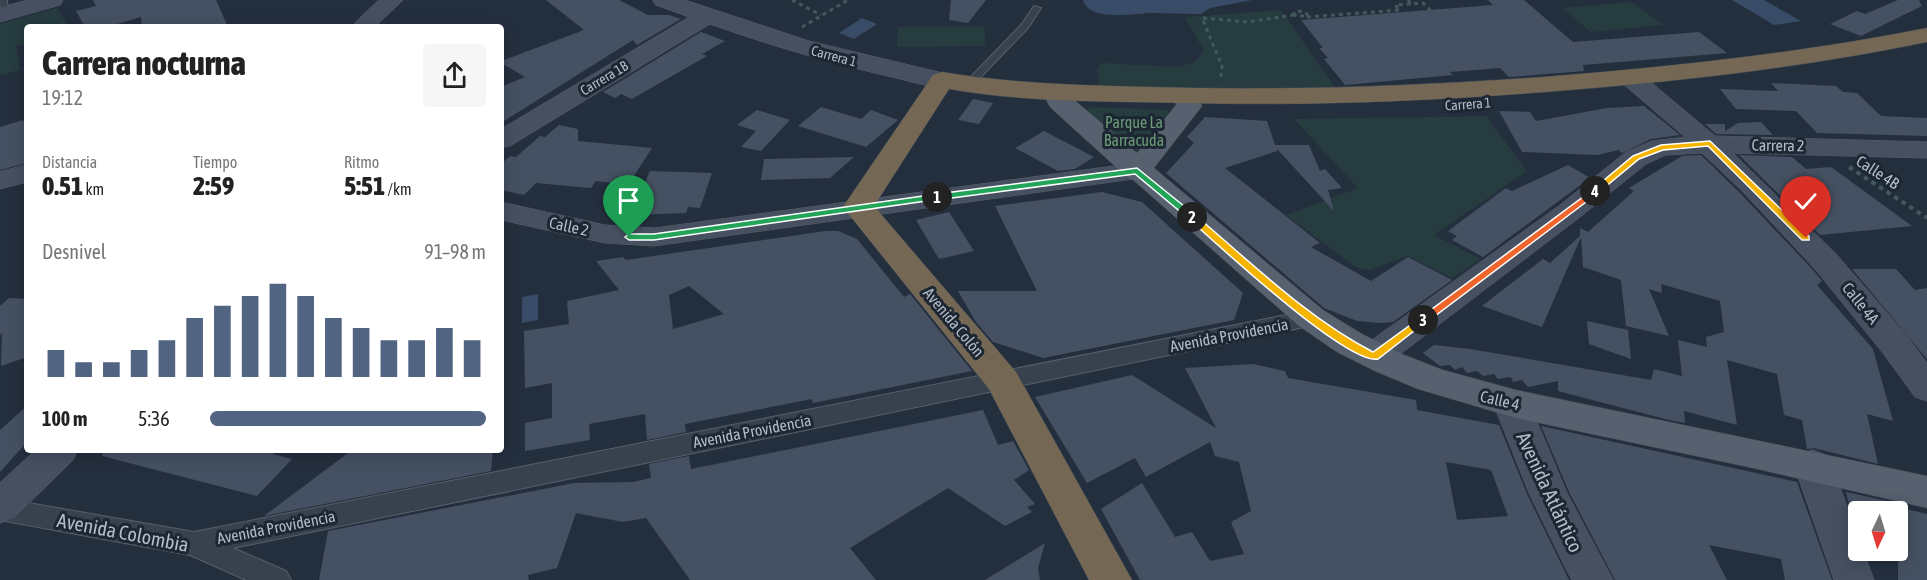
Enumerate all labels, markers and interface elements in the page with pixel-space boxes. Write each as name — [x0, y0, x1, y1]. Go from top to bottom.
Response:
street label: Carrera 1 — [810, 42, 858, 70]
text: Carrera nocturna — [42, 44, 246, 82]
button: share — [423, 44, 486, 107]
street label: Carrera 1B — [577, 57, 631, 98]
text: 19:12 — [42, 86, 83, 109]
street label: Carrera 1 — [1444, 94, 1492, 114]
park label: Parque La Barracuda — [1104, 113, 1164, 149]
street label: Carrera 2 — [1751, 136, 1805, 154]
street label: Calle 4B — [1853, 152, 1903, 193]
text: Distancia — [42, 153, 97, 171]
text: Tiempo — [193, 153, 237, 171]
text: Ritmo — [344, 153, 379, 171]
text: 0.51 — [42, 171, 83, 201]
text: 2:59 — [193, 171, 234, 201]
text: 5:51 — [344, 171, 385, 201]
pin — [603, 175, 654, 237]
pin: 4 — [1580, 176, 1610, 206]
pin — [1780, 176, 1831, 238]
text: km — [83, 180, 104, 198]
text: /km — [385, 180, 411, 198]
pin: 1 — [922, 182, 952, 212]
text: 4 — [1591, 182, 1599, 200]
icon: arrive — [612, 184, 645, 217]
icon: check — [1789, 185, 1822, 218]
text: 1 — [933, 188, 941, 206]
pin: 2 — [1177, 202, 1207, 232]
text: 2 — [1188, 208, 1196, 226]
street label: Calle 2 — [548, 213, 590, 239]
text: Desnivel — [42, 240, 106, 263]
text: 91–98 m — [424, 240, 486, 263]
street label: Calle 4A — [1839, 279, 1883, 327]
street label: Avenida Colón — [920, 284, 988, 360]
pin: 3 — [1408, 305, 1438, 335]
text: 3 — [1419, 311, 1427, 329]
street label: Avenida Providencia — [1168, 315, 1290, 355]
street label: Calle 4 — [1479, 387, 1521, 413]
text: 100 m — [42, 407, 87, 430]
text: 5:36 — [138, 407, 170, 430]
street label: Avenida Providencia — [691, 411, 813, 451]
street label: Avenida Atlántico — [1512, 428, 1588, 556]
north arrow — [1848, 501, 1908, 561]
map controls — [1848, 501, 1908, 561]
street label: Avenida Providencia — [215, 507, 337, 547]
street label: Avenida Colombia — [55, 508, 191, 556]

